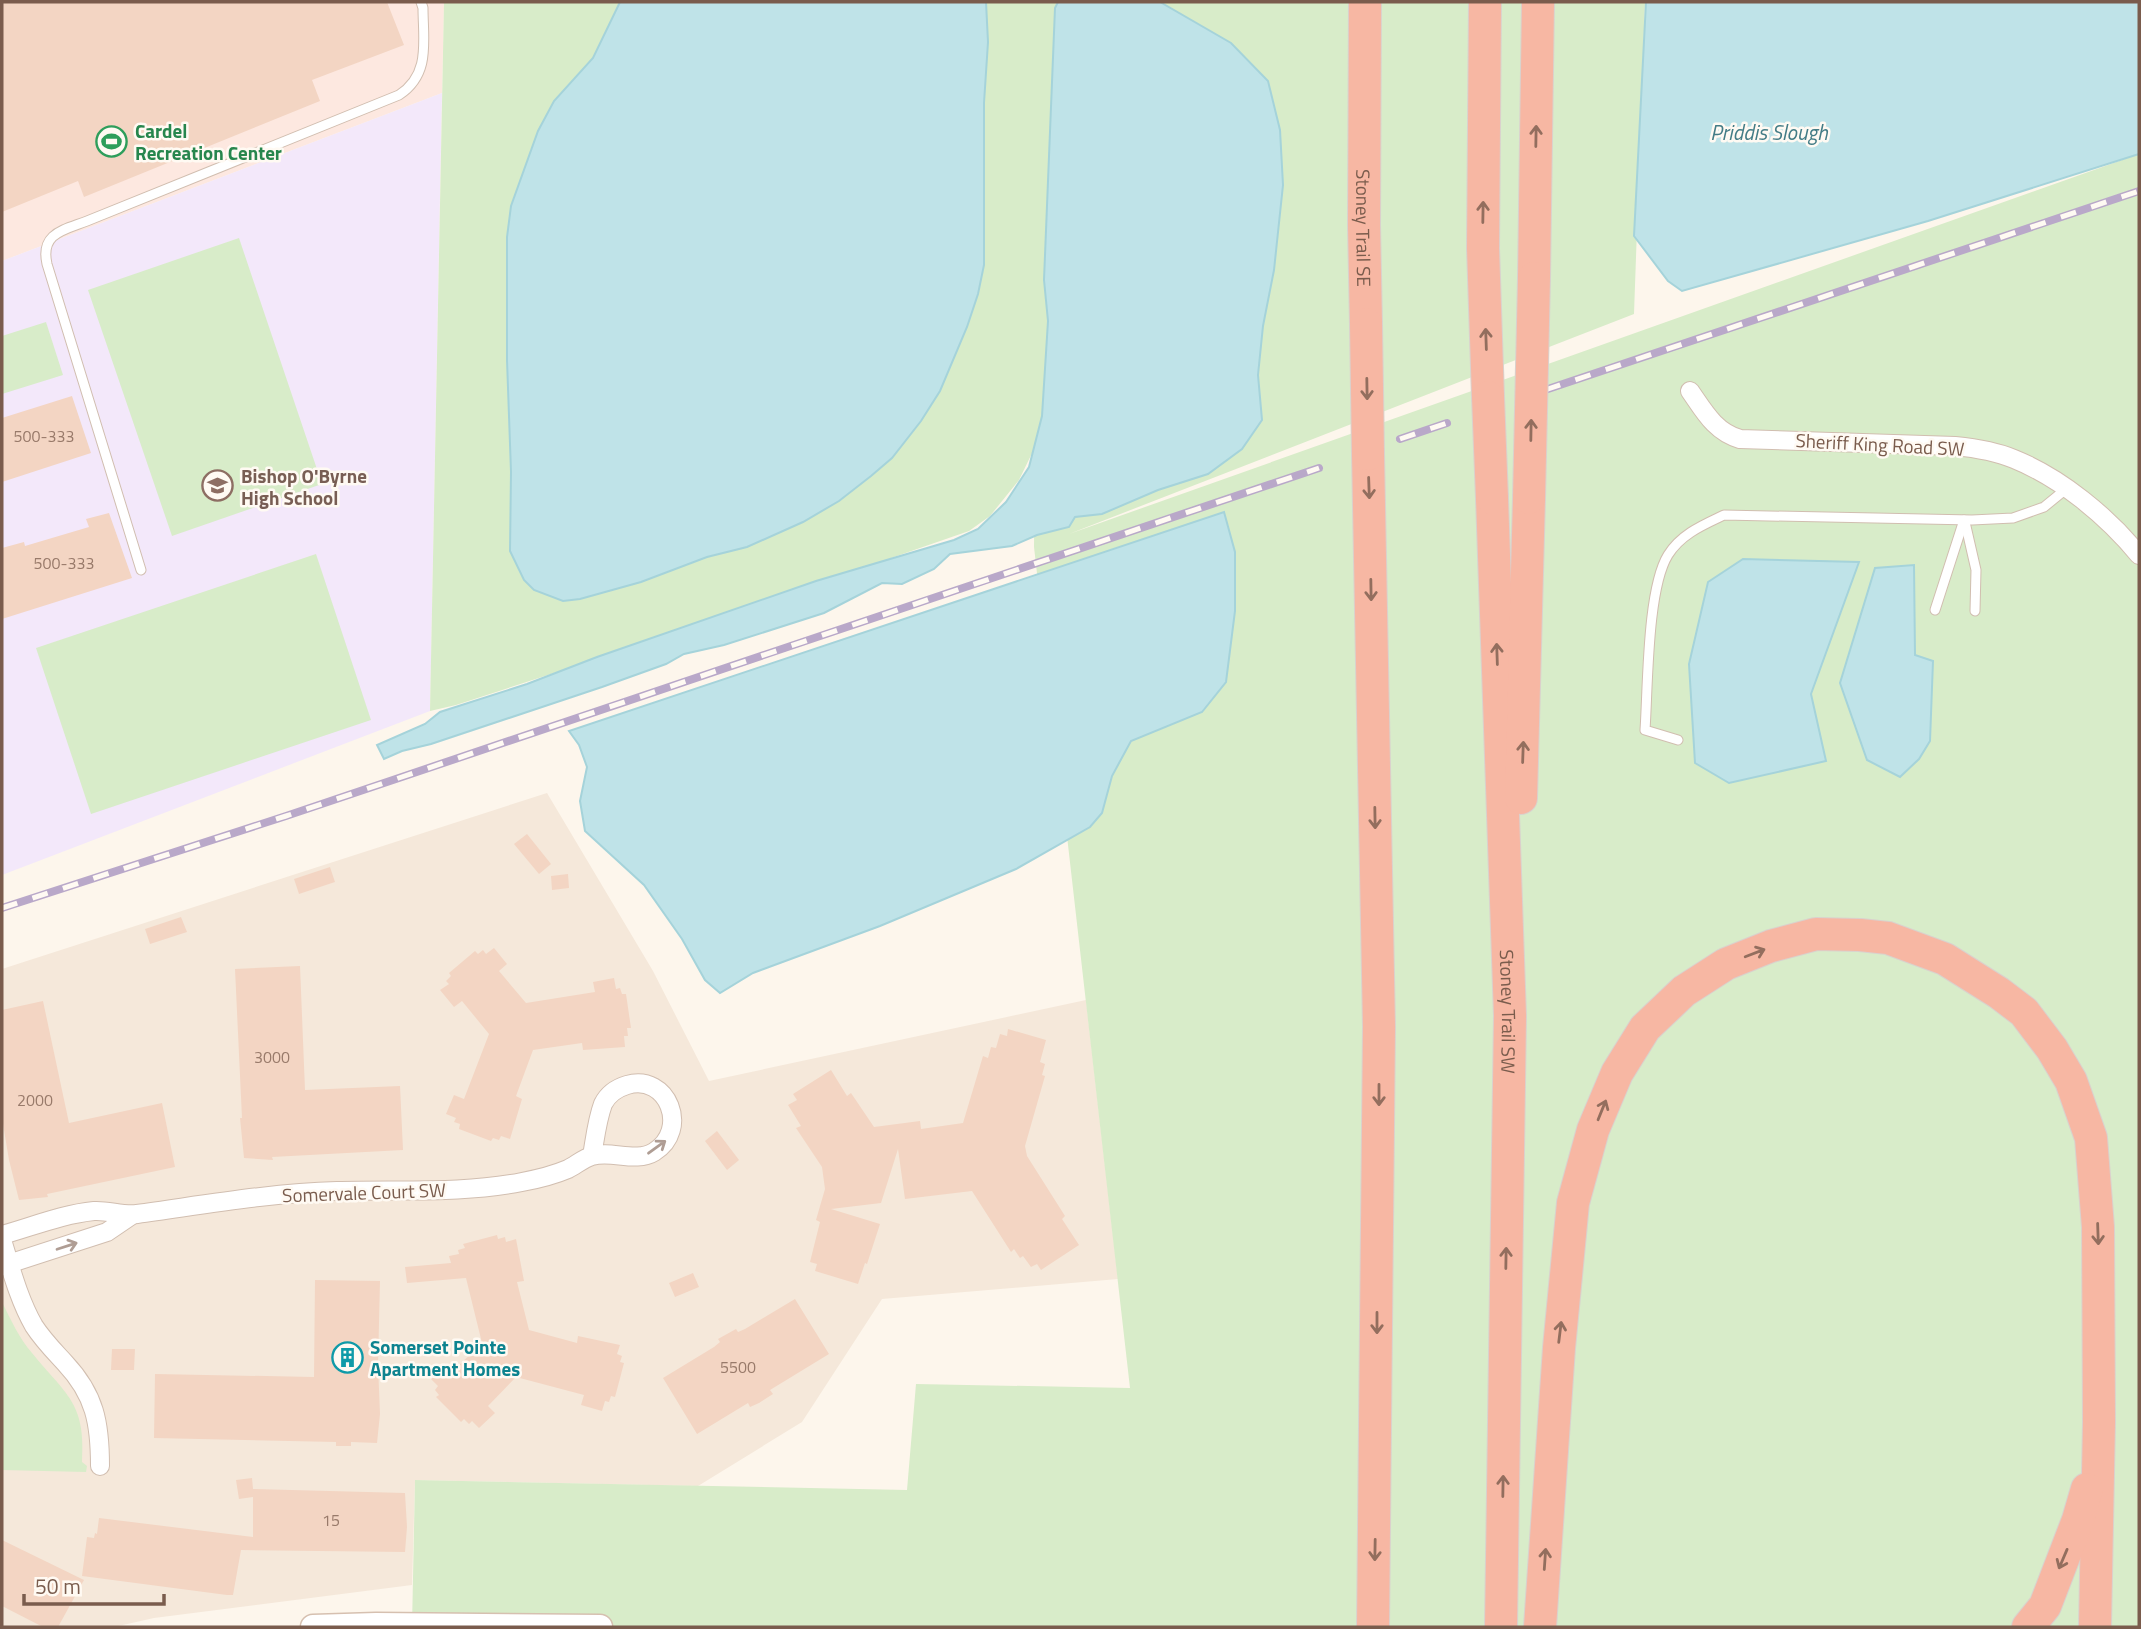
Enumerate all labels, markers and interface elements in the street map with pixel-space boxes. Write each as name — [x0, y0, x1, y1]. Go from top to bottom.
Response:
place label: Cardel Recreation Center — [135, 116, 282, 167]
water label: Priddis Slough — [1710, 116, 1828, 148]
sports icon: Cardel Recreation Center — [95, 124, 129, 158]
one-way arrow — [1529, 125, 1543, 148]
street label: Stoney Trail SE — [1349, 169, 1380, 287]
one-way arrow — [1476, 201, 1490, 224]
one-way arrow — [1479, 328, 1492, 351]
one-way arrow — [1360, 377, 1374, 400]
one-way arrow — [1524, 418, 1537, 441]
house number: 500-333 — [14, 424, 74, 448]
street label: Sheriff King Road SW — [1795, 425, 1965, 463]
place label: Bishop O'Byrne High School — [241, 461, 367, 512]
school or university icon: Bishop O'Byrne High School — [201, 469, 235, 503]
one-way arrow — [1362, 477, 1376, 500]
house number: 500-333 — [34, 551, 94, 575]
one-way arrow — [1365, 579, 1378, 602]
one-way arrow — [1491, 643, 1504, 666]
one-way arrow — [1517, 741, 1530, 764]
one-way arrow — [1369, 806, 1382, 829]
one-way arrow — [1743, 945, 1765, 958]
street label: Stoney Trail SW — [1493, 949, 1525, 1074]
house number: 3000 — [254, 1045, 290, 1069]
one-way arrow — [1372, 1084, 1386, 1107]
house number: 2000 — [17, 1088, 53, 1112]
one-way arrow — [1596, 1099, 1609, 1121]
one-way arrow — [648, 1140, 667, 1155]
street label: Somervale Court SW — [282, 1175, 447, 1209]
one-way arrow — [2091, 1222, 2105, 1245]
one-way arrow — [56, 1239, 78, 1252]
one-way arrow — [1500, 1247, 1513, 1270]
one-way arrow — [1370, 1311, 1384, 1334]
one-way arrow — [1554, 1321, 1567, 1344]
place label: Somerset Pointe Apartment Homes — [370, 1332, 520, 1383]
building icon: Somerset Pointe Apartment Homes — [330, 1340, 364, 1374]
house number: 5500 — [720, 1355, 756, 1379]
one-way arrow — [1496, 1474, 1510, 1497]
house number: 15 — [322, 1508, 340, 1532]
one-way arrow — [1368, 1539, 1381, 1562]
one-way arrow — [2056, 1547, 2069, 1569]
one-way arrow — [1539, 1548, 1552, 1571]
scale bar — [24, 1562, 164, 1606]
text: 50 m — [35, 1570, 81, 1602]

